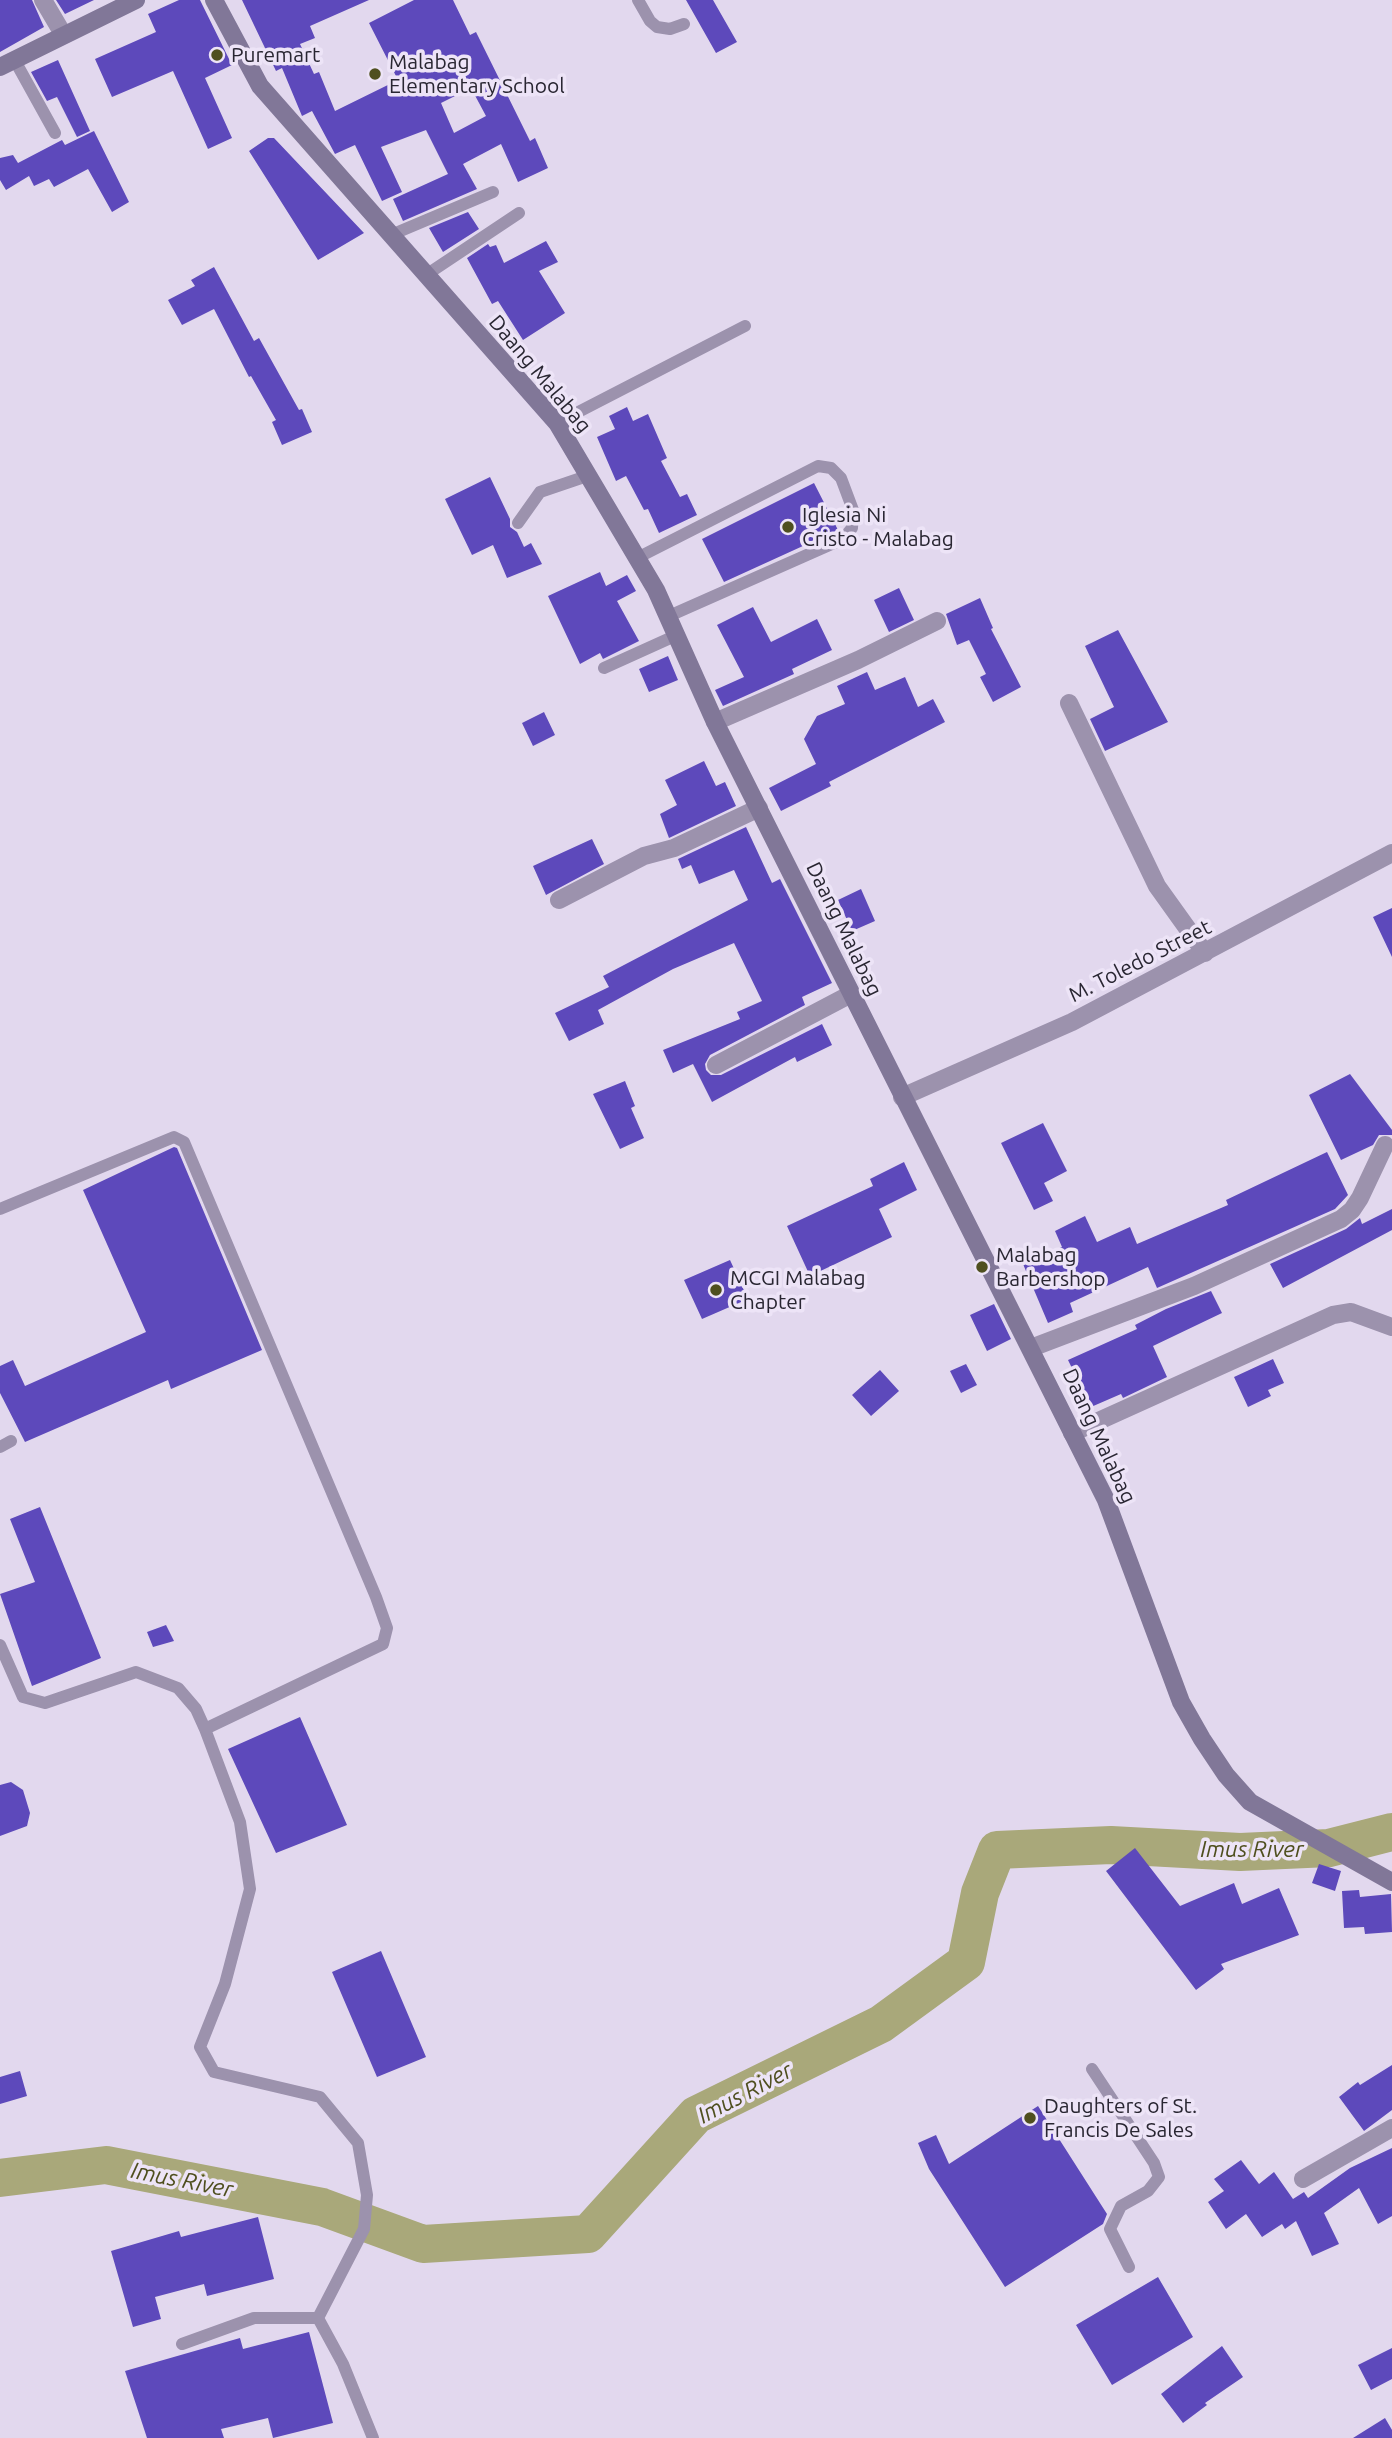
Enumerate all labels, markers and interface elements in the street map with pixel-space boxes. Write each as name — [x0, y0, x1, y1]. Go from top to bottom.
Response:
place label: Puremart — [231, 42, 320, 68]
marker: Puremart — [209, 47, 225, 63]
place label: Malabag Elementary School — [389, 49, 565, 99]
marker: Malabag Elementary School — [367, 66, 383, 82]
street label: Daang Malabag — [483, 310, 597, 438]
place label: Iglesia Ni Cristo - Malabag — [802, 502, 954, 552]
marker: Iglesia Ni Cristo - Malabag — [780, 519, 796, 535]
street label: Daang Malabag — [801, 858, 887, 1000]
street label: M. Toledo Street — [1065, 914, 1215, 1008]
place label: Malabag Barbershop — [996, 1242, 1106, 1292]
marker: Malabag Barbershop — [974, 1259, 990, 1275]
place label: MCGI Malabag Chapter — [730, 1265, 866, 1315]
marker: MCGI Malabag Chapter — [708, 1282, 724, 1298]
street label: Daang Malabag — [1057, 1365, 1141, 1507]
water label: Imus River — [1200, 1835, 1304, 1863]
water label: Imus River — [693, 2057, 797, 2129]
place label: Daughters of St. Francis De Sales — [1044, 2093, 1197, 2143]
marker: Daughters of St. Francis De Sales — [1022, 2110, 1038, 2126]
water label: Imus River — [129, 2157, 235, 2203]

